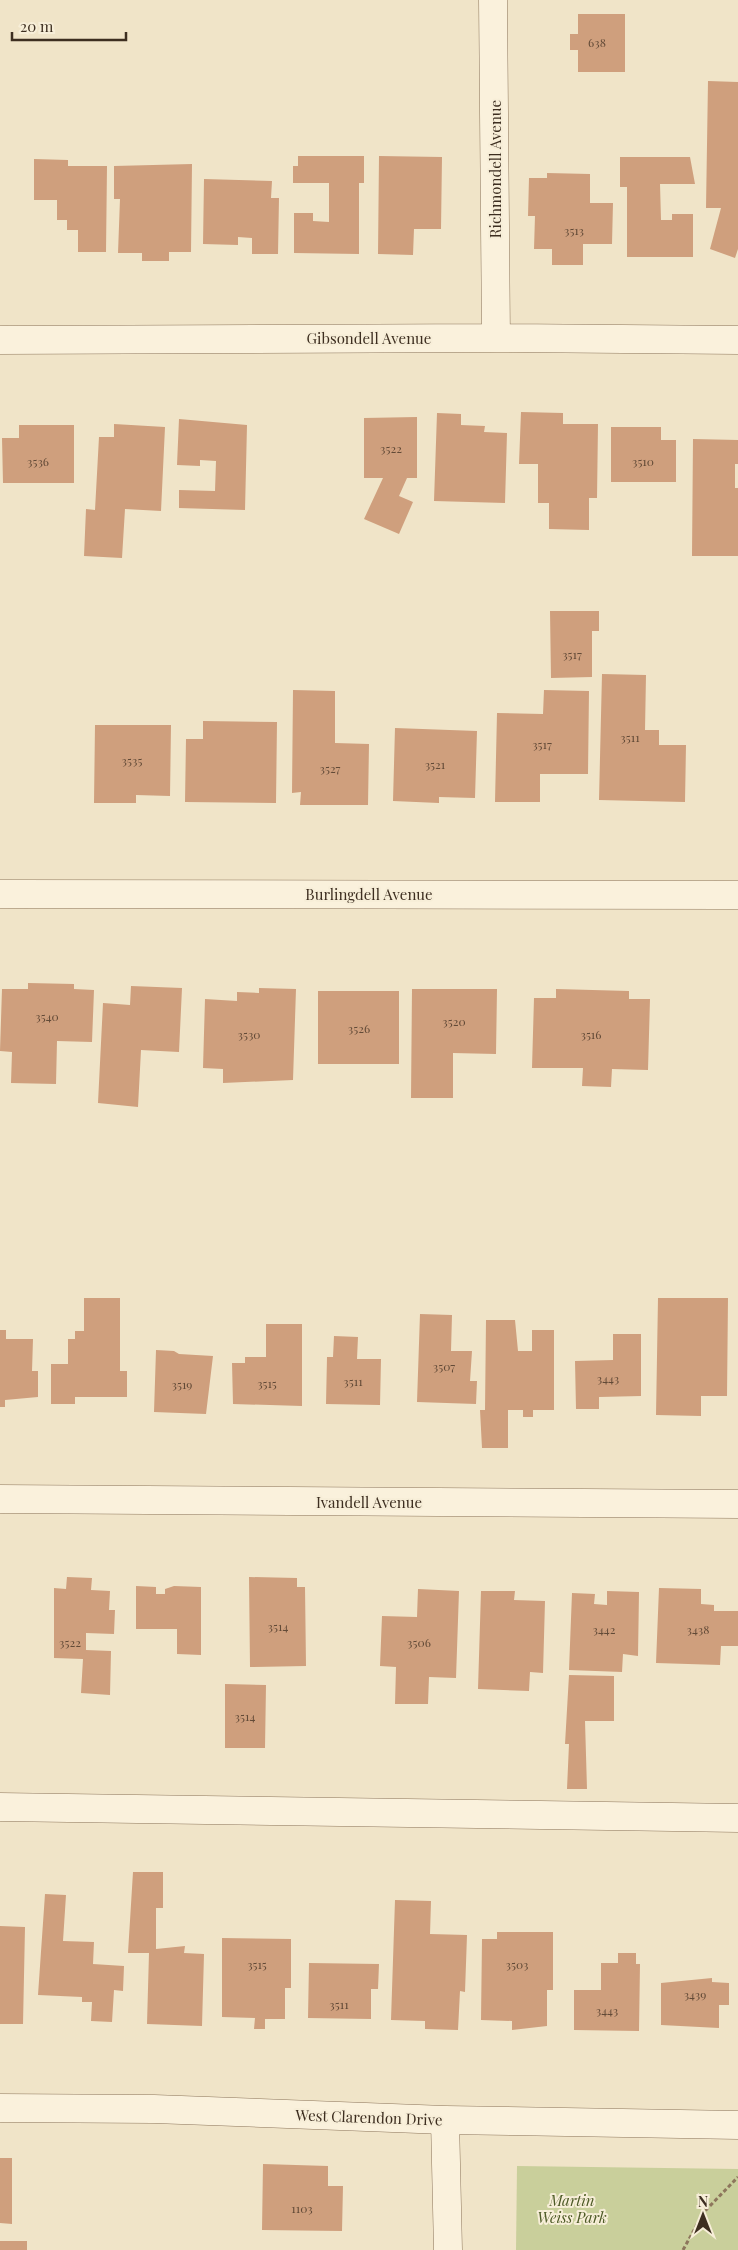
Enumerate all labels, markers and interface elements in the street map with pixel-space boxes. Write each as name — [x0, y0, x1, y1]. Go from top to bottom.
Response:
scale bar — [12, 10, 126, 42]
text: 20 m — [20, 16, 54, 36]
house number: 638 — [588, 34, 606, 50]
street label: Richmondell Avenue — [485, 100, 505, 238]
house number: 3513 — [564, 222, 584, 238]
street label: Gibsondell Avenue — [307, 328, 431, 348]
house number: 3522 — [380, 440, 402, 456]
house number: 3536 — [27, 453, 49, 469]
house number: 3510 — [632, 453, 654, 469]
house number: 3517 — [562, 646, 582, 662]
house number: 3511 — [620, 729, 640, 745]
house number: 3517 — [532, 736, 552, 752]
house number: 3535 — [122, 752, 142, 768]
house number: 3521 — [425, 756, 446, 772]
house number: 3527 — [319, 760, 341, 776]
street label: Burlingdell Avenue — [305, 884, 433, 904]
house number: 3540 — [35, 1008, 59, 1024]
house number: 3520 — [442, 1013, 466, 1029]
house number: 3526 — [348, 1020, 370, 1036]
house number: 3530 — [237, 1026, 261, 1042]
house number: 3516 — [580, 1026, 602, 1042]
house number: 3507 — [433, 1358, 455, 1374]
house number: 3443 — [597, 1370, 619, 1386]
house number: 3511 — [343, 1373, 363, 1389]
house number: 3515 — [257, 1375, 277, 1391]
house number: 3519 — [172, 1376, 192, 1392]
street label: Ivandell Avenue — [316, 1492, 422, 1512]
house number: 3514 — [268, 1618, 288, 1634]
house number: 3442 — [592, 1621, 616, 1637]
house number: 3438 — [687, 1621, 709, 1637]
house number: 3522 — [59, 1634, 81, 1650]
house number: 3506 — [407, 1634, 431, 1650]
house number: 3514 — [235, 1708, 255, 1724]
house number: 3515 — [247, 1956, 267, 1972]
house number: 3503 — [505, 1956, 529, 1972]
house number: 3439 — [684, 1986, 706, 2002]
house number: 3511 — [329, 1996, 349, 2012]
house number: 3443 — [596, 2002, 618, 2018]
street label: West Clarendon Drive — [294, 2104, 443, 2130]
park label: Martin Weiss Park — [537, 2190, 607, 2227]
north arrow — [678, 2190, 728, 2240]
text: N — [698, 2192, 708, 2211]
house number: 1103 — [291, 2200, 313, 2216]

